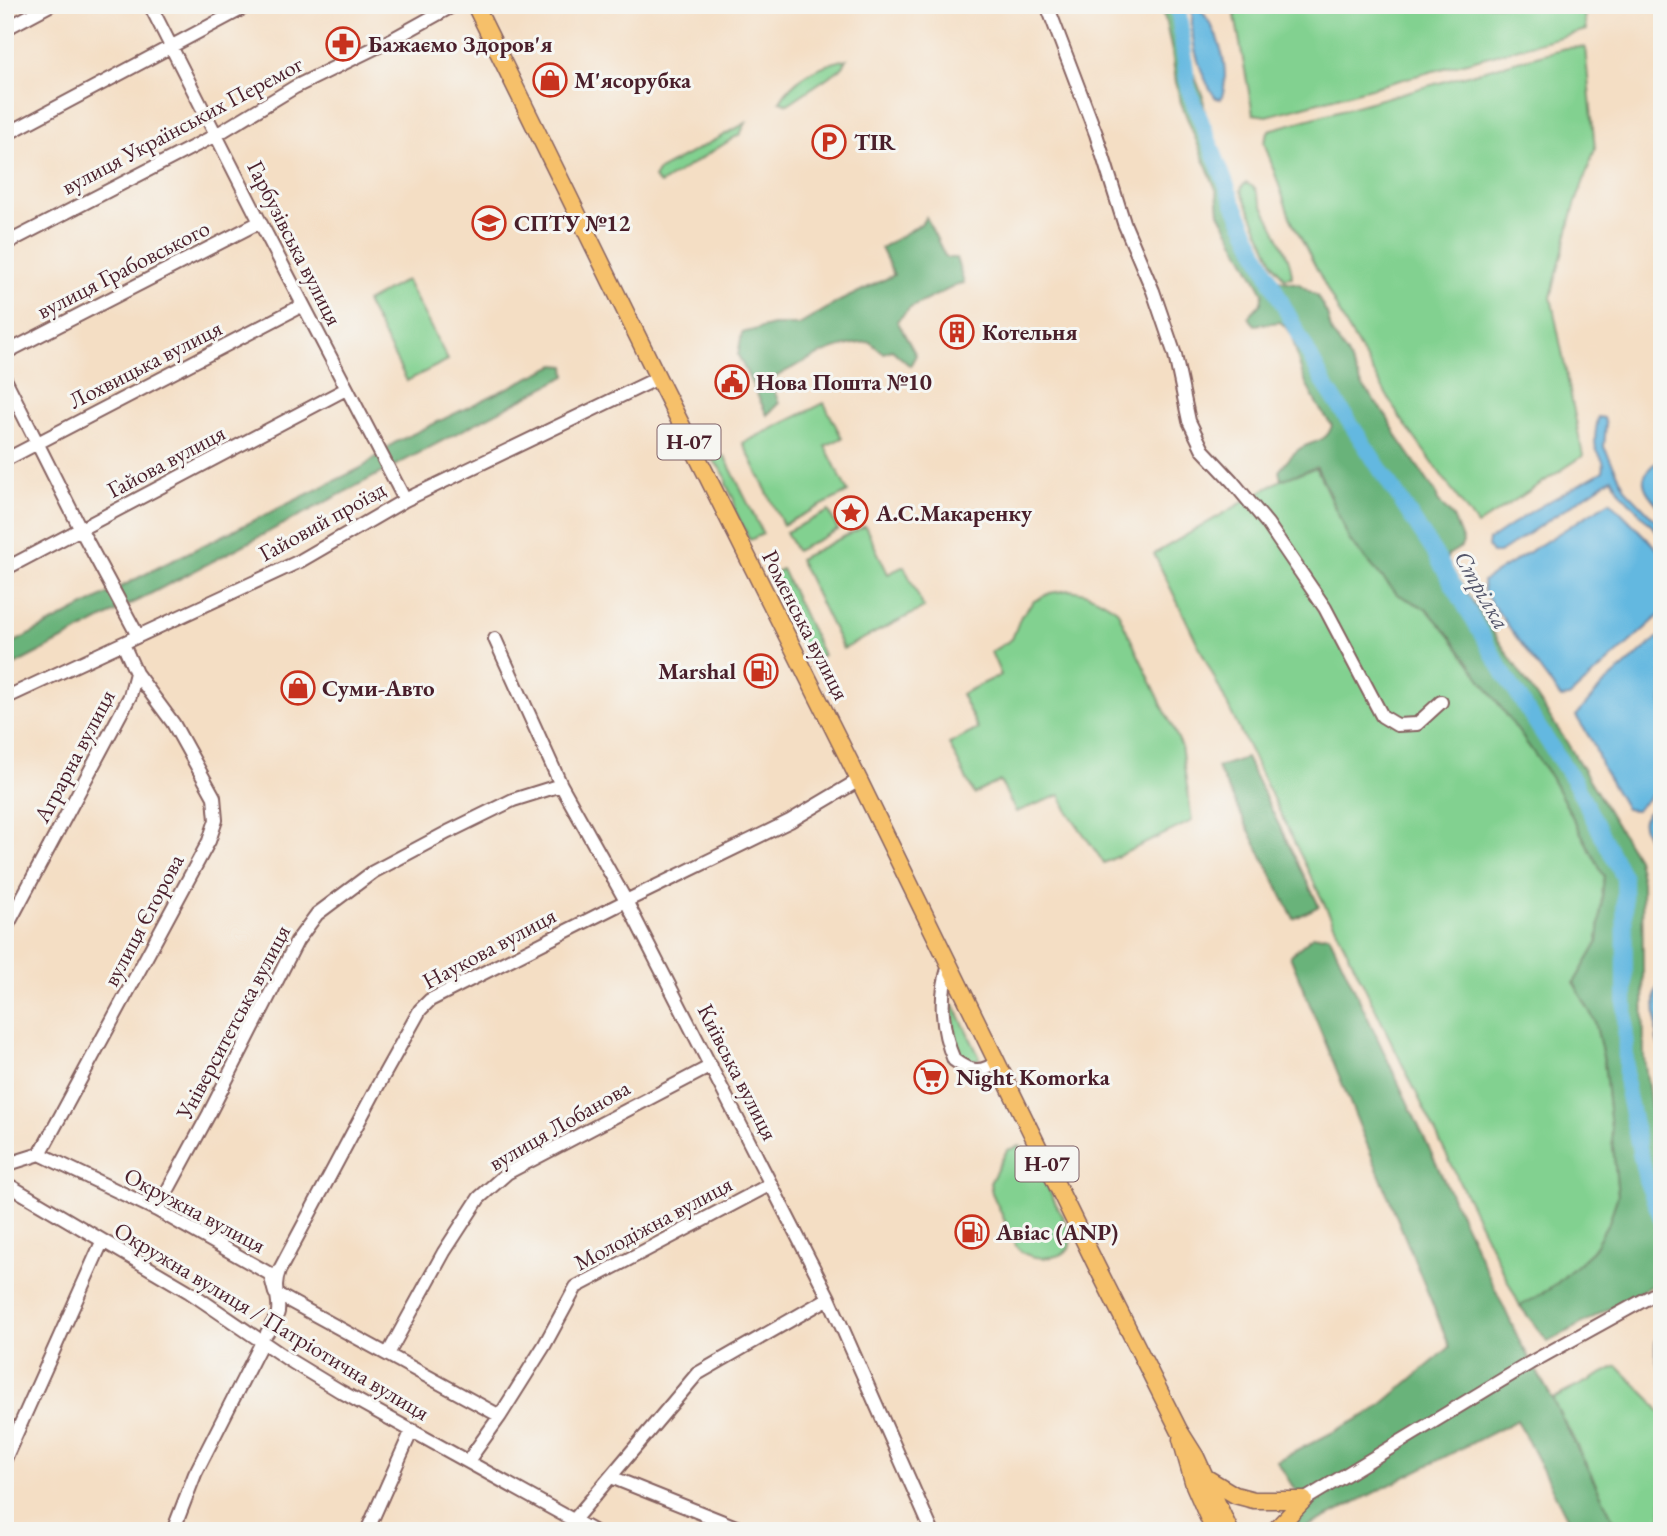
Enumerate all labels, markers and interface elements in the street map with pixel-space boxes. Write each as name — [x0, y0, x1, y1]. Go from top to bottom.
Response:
pharmacy icon: Бажаємо Здоров'я — [324, 25, 362, 63]
place label: Бажаємо Здоров'я — [368, 29, 553, 59]
street label: вулиця Українських Перемог — [56, 49, 308, 201]
shop icon: М'ясорубка — [531, 61, 569, 99]
place label: М'ясорубка — [574, 65, 692, 95]
parking icon: TIR — [810, 123, 848, 161]
place label: TIR — [854, 127, 896, 157]
street label: Гарбузівська вулиця — [240, 155, 350, 331]
school or university icon: СПТУ №12 — [470, 204, 508, 242]
place label: СПТУ №12 — [514, 208, 630, 238]
street label: вулиця Грабовського — [31, 212, 215, 326]
street label: Лохвицька вулиця — [63, 312, 227, 416]
building icon: Котельня — [938, 313, 976, 351]
place label: Котельня — [982, 317, 1078, 347]
public building icon: Нова Пошта №10 — [713, 363, 751, 401]
place label: Нова Пошта №10 — [756, 367, 932, 397]
street label: Гайова вулиця — [102, 417, 230, 505]
road number: Н-07 — [658, 424, 720, 460]
street label: Гайовий проїзд — [253, 474, 391, 568]
place icon: А.С.Макаренку — [832, 494, 870, 532]
place label: А.С.Макаренку — [875, 498, 1033, 528]
street label: Роменська вулиця — [755, 545, 857, 705]
water label: Стрілка — [1447, 545, 1517, 635]
fuel station icon: Marshal — [742, 652, 780, 690]
place label: Marshal — [658, 656, 736, 686]
shop icon: Суми-Авто — [279, 669, 317, 707]
place label: Суми-Авто — [322, 673, 435, 703]
street label: Аграрна вулиця — [26, 684, 122, 829]
street label: вулиця Єгорова — [96, 848, 191, 991]
street label: Наукова вулиця — [417, 900, 561, 996]
street label: Університетська вулиця — [168, 919, 297, 1125]
street label: Київська вулиця — [691, 999, 785, 1145]
supermarket icon: Night Komorka — [912, 1058, 950, 1096]
place label: Night Komorka — [956, 1062, 1111, 1092]
street label: вулиця Лобанова — [483, 1072, 636, 1178]
road number: Н-07 — [1016, 1146, 1078, 1182]
street label: Окружна вулиця — [119, 1160, 271, 1260]
street label: Молодіжна вулиця — [569, 1169, 737, 1277]
fuel station icon: Авіас (ANP) — [953, 1213, 991, 1251]
street label: Окружна вулиця / Патріотична вулиця — [109, 1215, 435, 1427]
place label: Авіас (ANP) — [995, 1217, 1118, 1247]

